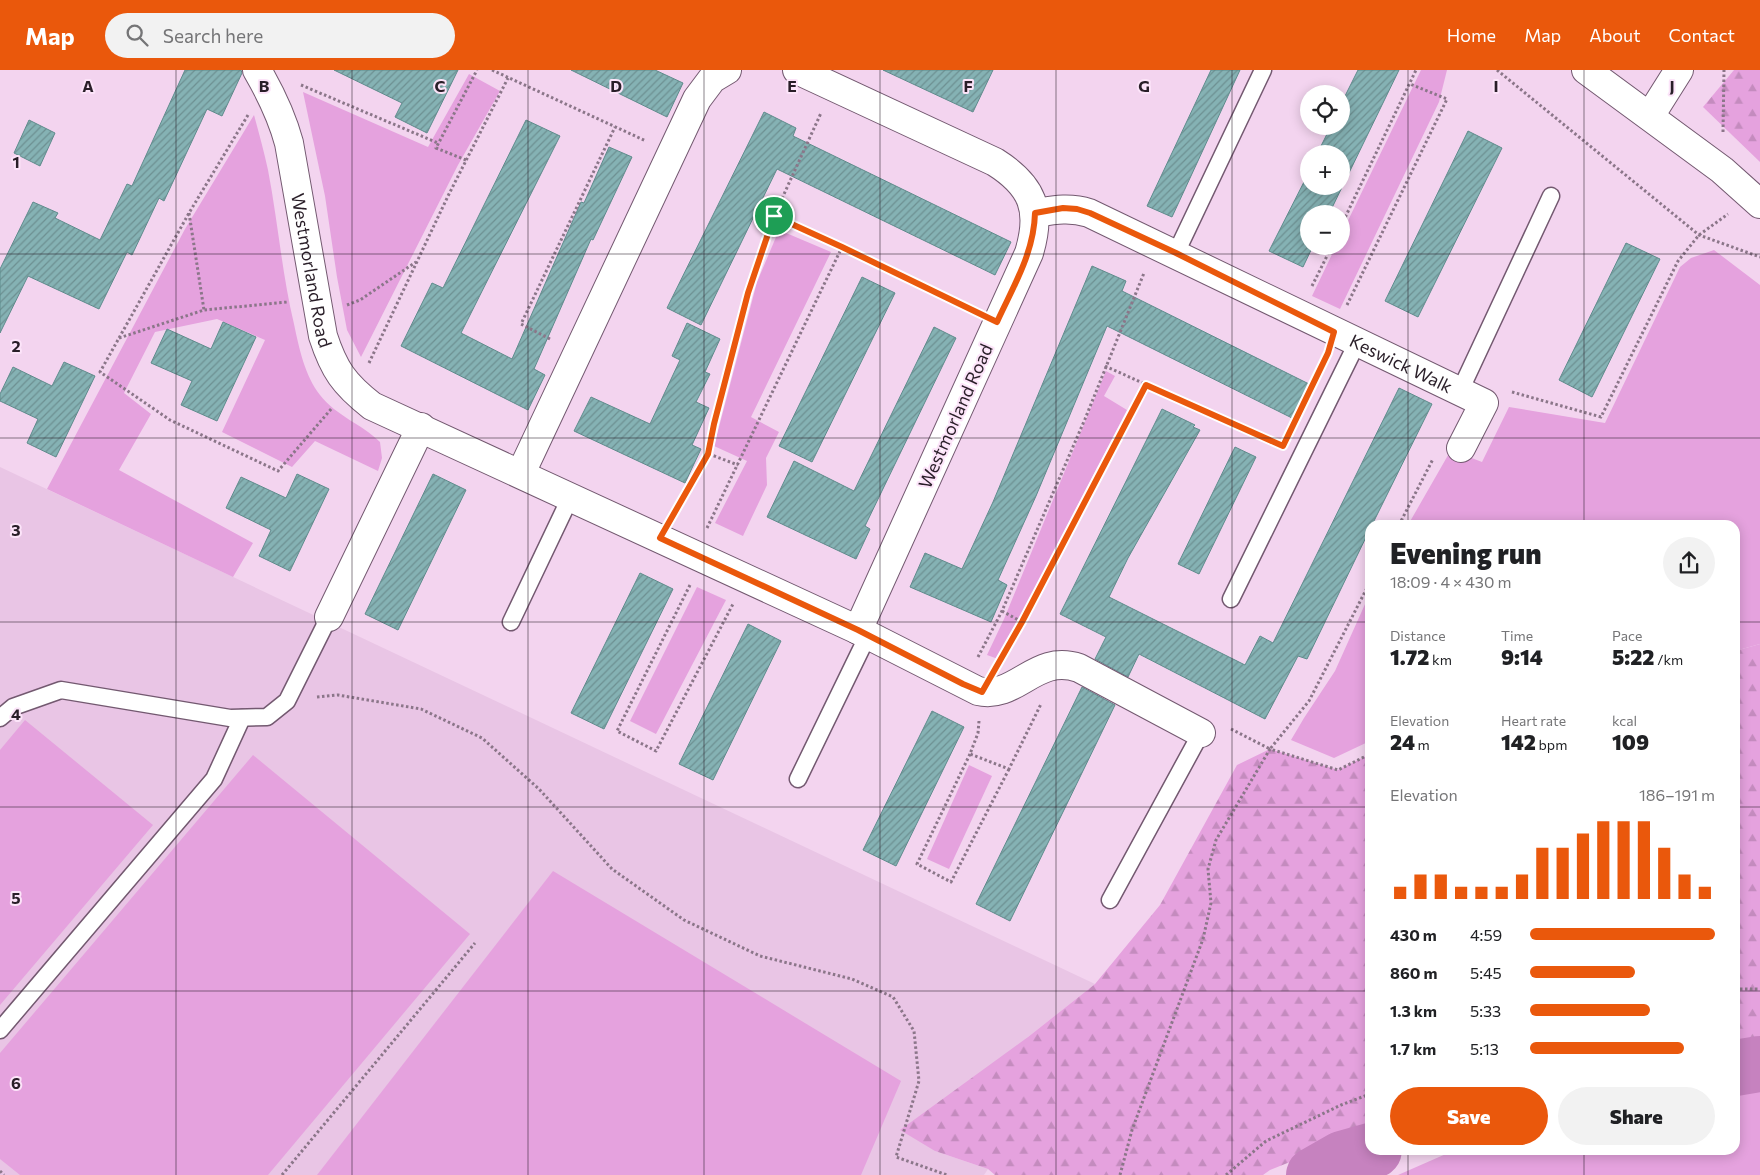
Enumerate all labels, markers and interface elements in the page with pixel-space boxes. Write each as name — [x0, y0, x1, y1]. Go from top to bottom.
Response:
search box — [105, 13, 455, 58]
text: Map — [25, 21, 75, 50]
icon: search — [123, 21, 151, 49]
text: Search here — [163, 24, 263, 47]
text: Home — [1447, 24, 1496, 46]
text: Map — [1524, 24, 1561, 46]
text: About — [1589, 24, 1641, 46]
text: Contact — [1669, 24, 1735, 46]
text: A — [82, 76, 94, 95]
text: B — [259, 76, 270, 95]
text: C — [435, 76, 446, 95]
text: D — [610, 76, 622, 95]
text: E — [787, 76, 797, 95]
text: F — [963, 76, 973, 95]
text: G — [1138, 76, 1150, 95]
text: I — [1493, 76, 1499, 95]
text: J — [1669, 76, 1675, 95]
map controls — [1300, 85, 1350, 255]
button: locate — [1300, 85, 1350, 135]
button: + — [1300, 145, 1350, 195]
text: 1 — [12, 152, 20, 171]
street label: Westmorland Road — [287, 191, 337, 350]
pin — [753, 195, 795, 237]
icon: arrive — [760, 202, 788, 230]
button: − — [1300, 205, 1350, 255]
street label: Keswick Walk — [1346, 329, 1456, 397]
text: 2 — [11, 336, 21, 355]
street label: Westmorland Road — [913, 340, 997, 492]
text: 3 — [11, 520, 21, 539]
text: Evening run — [1390, 536, 1542, 570]
button: share — [1663, 537, 1715, 589]
text: 18:09 · 4 × 430 m — [1390, 572, 1511, 591]
text: Distance — [1390, 627, 1446, 644]
text: Time — [1501, 627, 1533, 644]
text: Pace — [1612, 627, 1642, 644]
text: 1.72 — [1390, 644, 1429, 669]
text: 9:14 — [1501, 644, 1543, 669]
text: 5:22 — [1612, 644, 1654, 669]
text: km — [1429, 651, 1452, 668]
text: /km — [1654, 651, 1683, 668]
text: 4 — [11, 704, 21, 723]
text: Elevation — [1390, 712, 1449, 729]
text: Heart rate — [1501, 712, 1566, 729]
text: kcal — [1612, 712, 1637, 729]
text: 24 — [1390, 729, 1415, 754]
text: 142 — [1501, 729, 1536, 754]
text: 109 — [1612, 729, 1649, 754]
text: m — [1415, 736, 1430, 753]
text: bpm — [1536, 736, 1567, 753]
text: Elevation — [1390, 785, 1458, 804]
text: 186–191 m — [1639, 785, 1715, 804]
text: 5 — [11, 888, 21, 907]
text: 430 m — [1390, 925, 1437, 944]
text: 4:59 — [1470, 925, 1502, 944]
text: 860 m — [1390, 963, 1437, 982]
text: 5:45 — [1470, 963, 1502, 982]
text: 1.3 km — [1390, 1001, 1437, 1020]
text: 5:33 — [1470, 1001, 1501, 1020]
text: 1.7 km — [1390, 1039, 1436, 1058]
text: 5:13 — [1470, 1039, 1499, 1058]
text: 6 — [11, 1073, 21, 1092]
button: Save — [1390, 1087, 1548, 1145]
button: Share — [1558, 1087, 1715, 1145]

